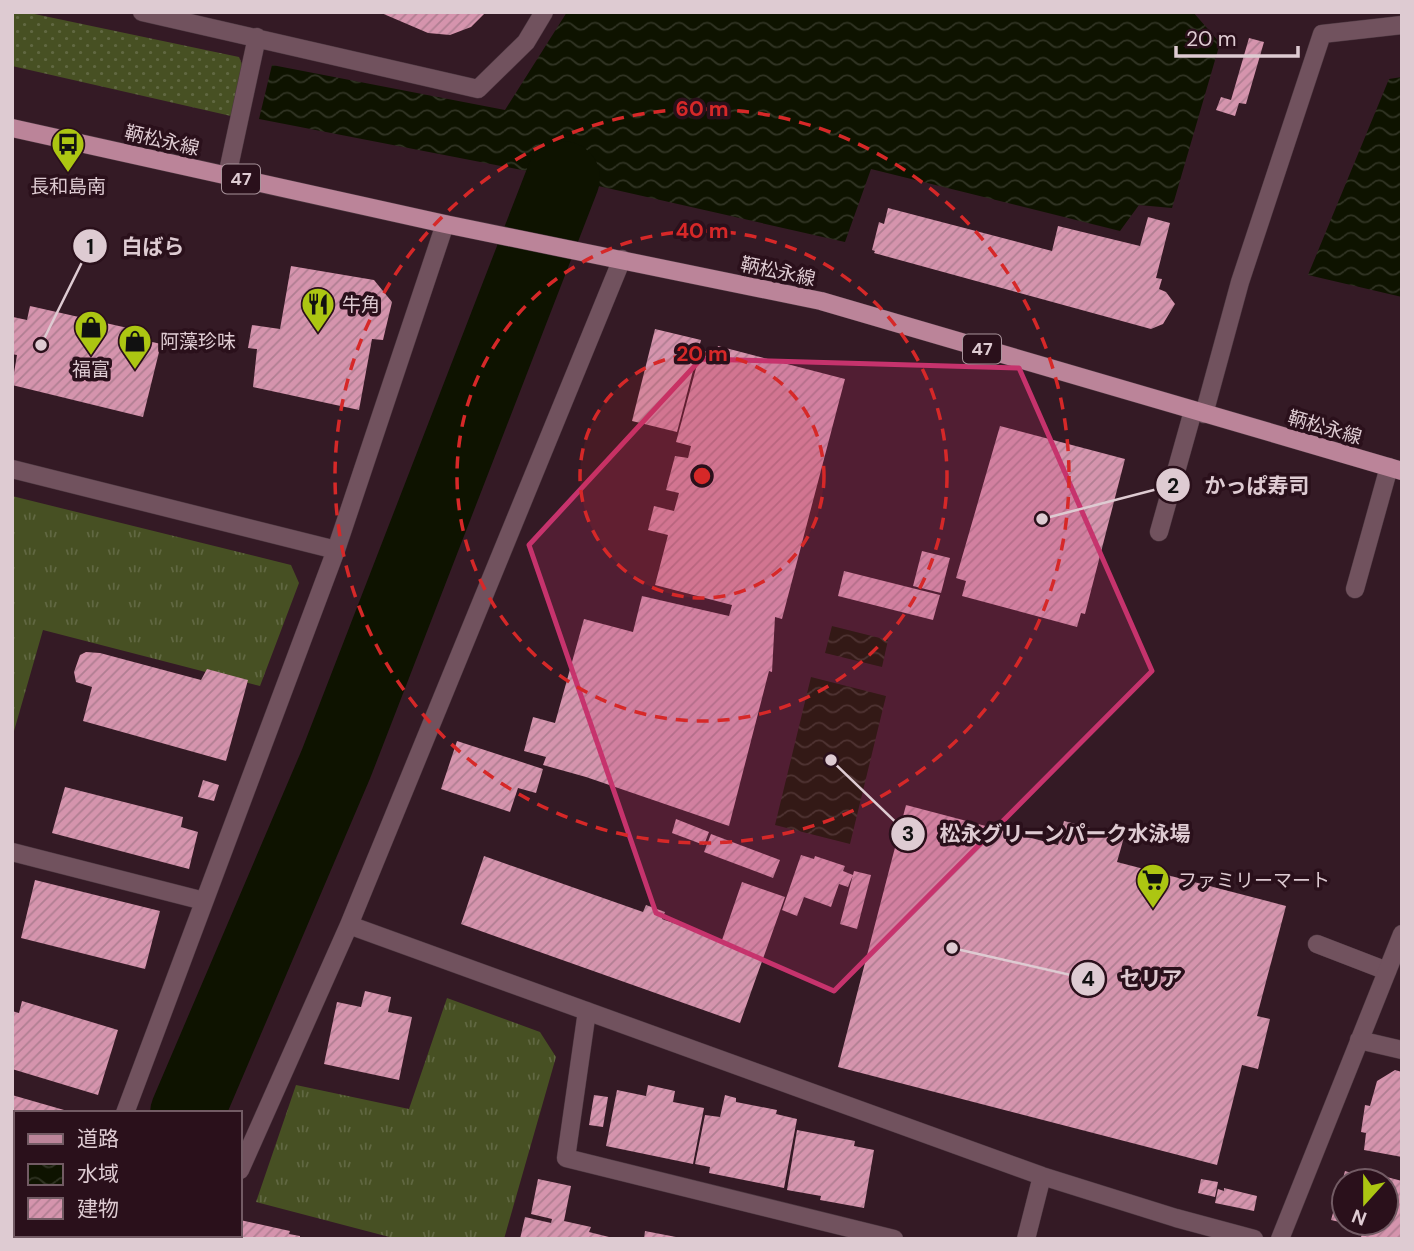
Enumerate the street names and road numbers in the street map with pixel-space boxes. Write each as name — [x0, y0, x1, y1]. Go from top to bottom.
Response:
street label: 鞆松永線 — [122, 120, 202, 161]
road number: 47 — [222, 164, 260, 194]
street label: 鞆松永線 — [738, 251, 818, 292]
road number: 47 — [963, 334, 1001, 363]
street label: 鞆松永線 — [1285, 405, 1365, 450]

